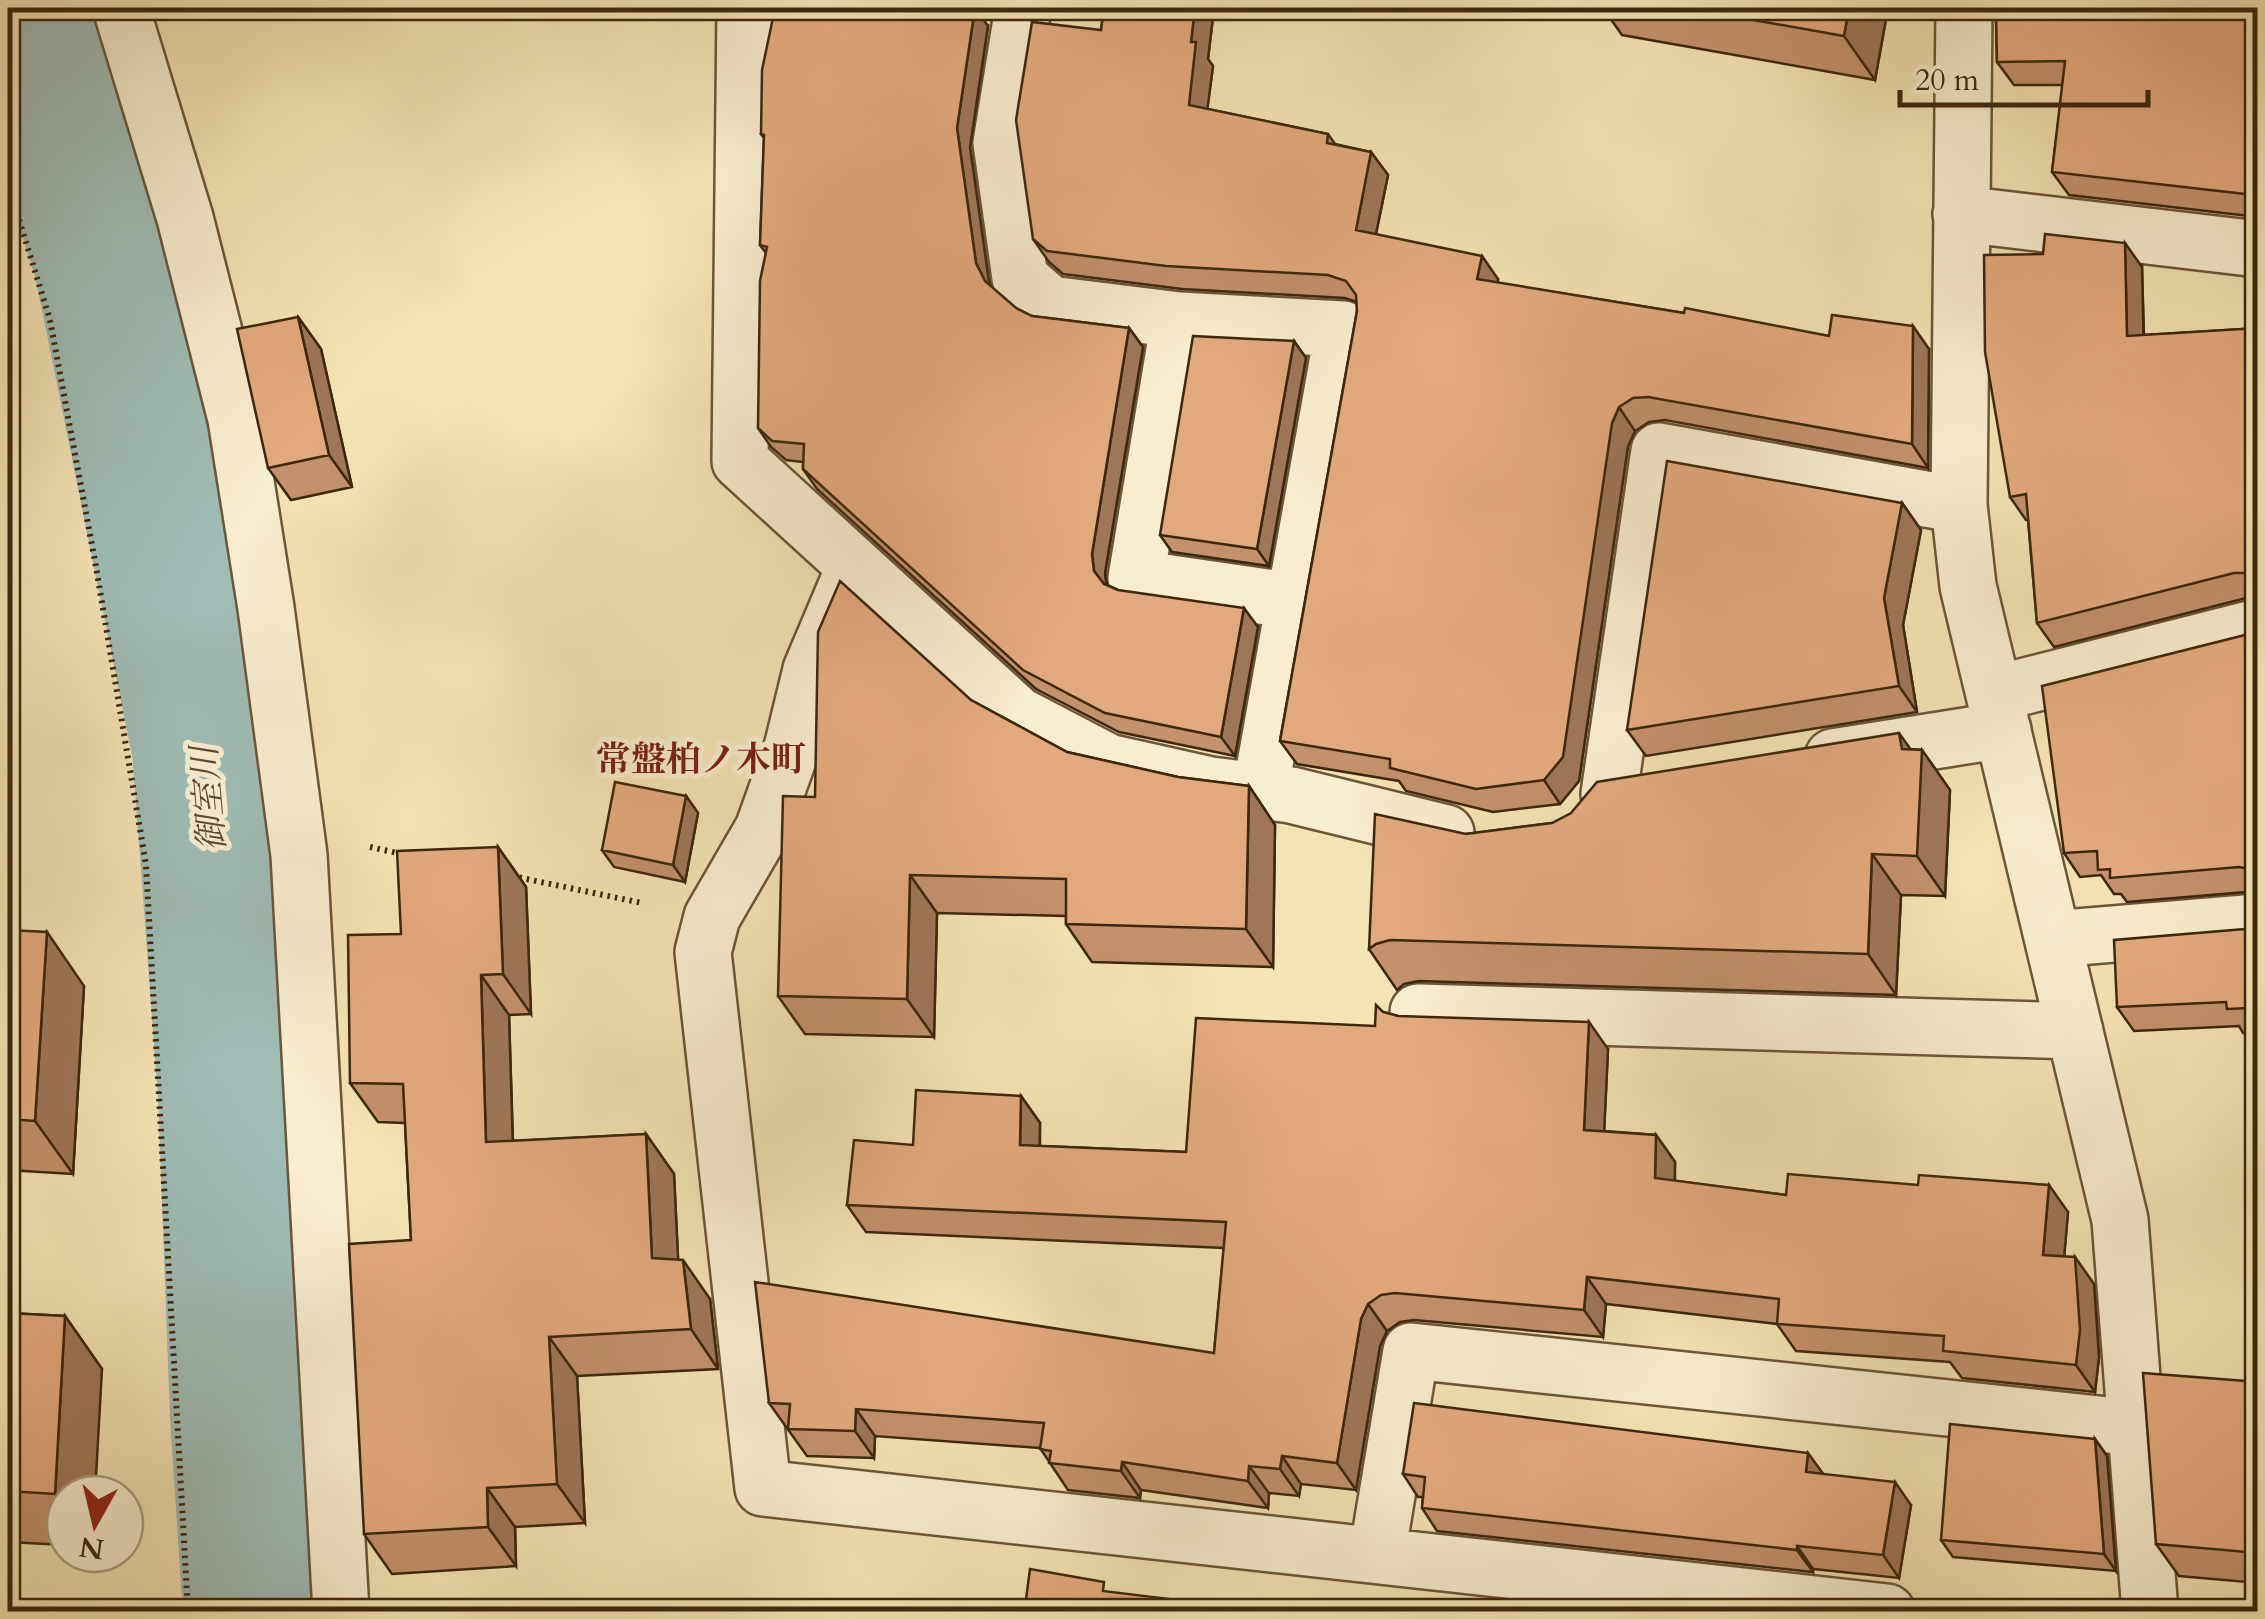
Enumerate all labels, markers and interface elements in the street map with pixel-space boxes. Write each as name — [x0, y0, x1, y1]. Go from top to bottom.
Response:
scale bar — [1900, 45, 2148, 107]
text: 20 m — [1915, 60, 1980, 101]
district label: 常盤柏ノ木町 — [596, 736, 806, 784]
water label: 御室川 — [180, 741, 237, 853]
north arrow — [45, 1474, 145, 1574]
text: N — [77, 1527, 106, 1568]

